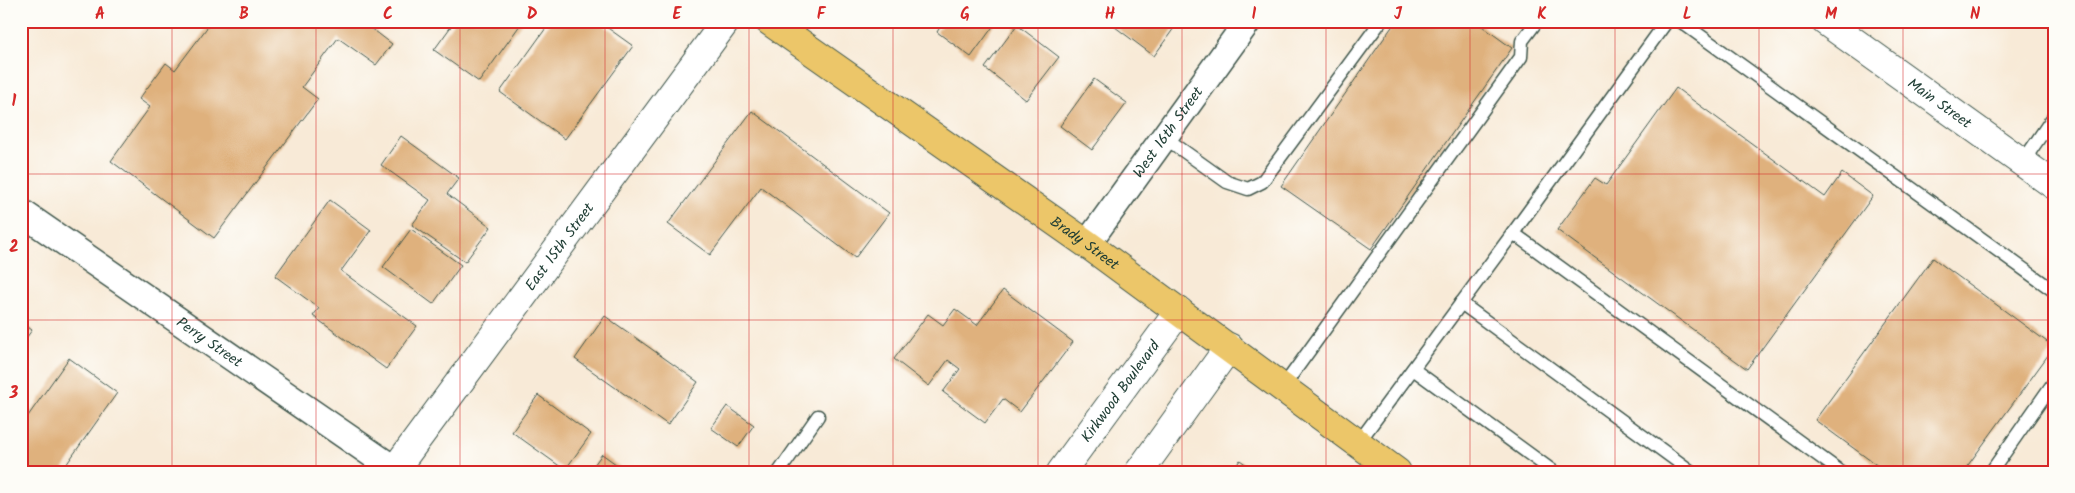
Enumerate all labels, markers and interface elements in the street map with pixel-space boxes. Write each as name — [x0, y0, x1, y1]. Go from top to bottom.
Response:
text: A — [95, 2, 105, 27]
text: B — [239, 2, 249, 27]
text: C — [383, 2, 393, 27]
text: D — [527, 2, 538, 27]
text: E — [673, 2, 683, 27]
text: F — [817, 2, 827, 27]
text: G — [960, 2, 970, 27]
text: H — [1105, 2, 1115, 27]
text: I — [1252, 2, 1257, 27]
text: J — [1394, 2, 1403, 27]
text: K — [1537, 2, 1547, 27]
text: L — [1683, 2, 1691, 27]
text: M — [1825, 2, 1838, 27]
text: N — [1970, 2, 1980, 27]
street label: Main Street — [1902, 72, 1977, 135]
street label: West 16th Street — [1127, 82, 1210, 183]
text: 1 — [12, 89, 17, 114]
street label: East 15th Street — [519, 198, 601, 297]
street label: Brady Street — [1045, 211, 1124, 277]
text: 2 — [9, 235, 19, 260]
street label: Perry Street — [171, 311, 247, 374]
street label: Kirkwood Boulevard — [1075, 335, 1167, 448]
text: 3 — [9, 381, 19, 406]

